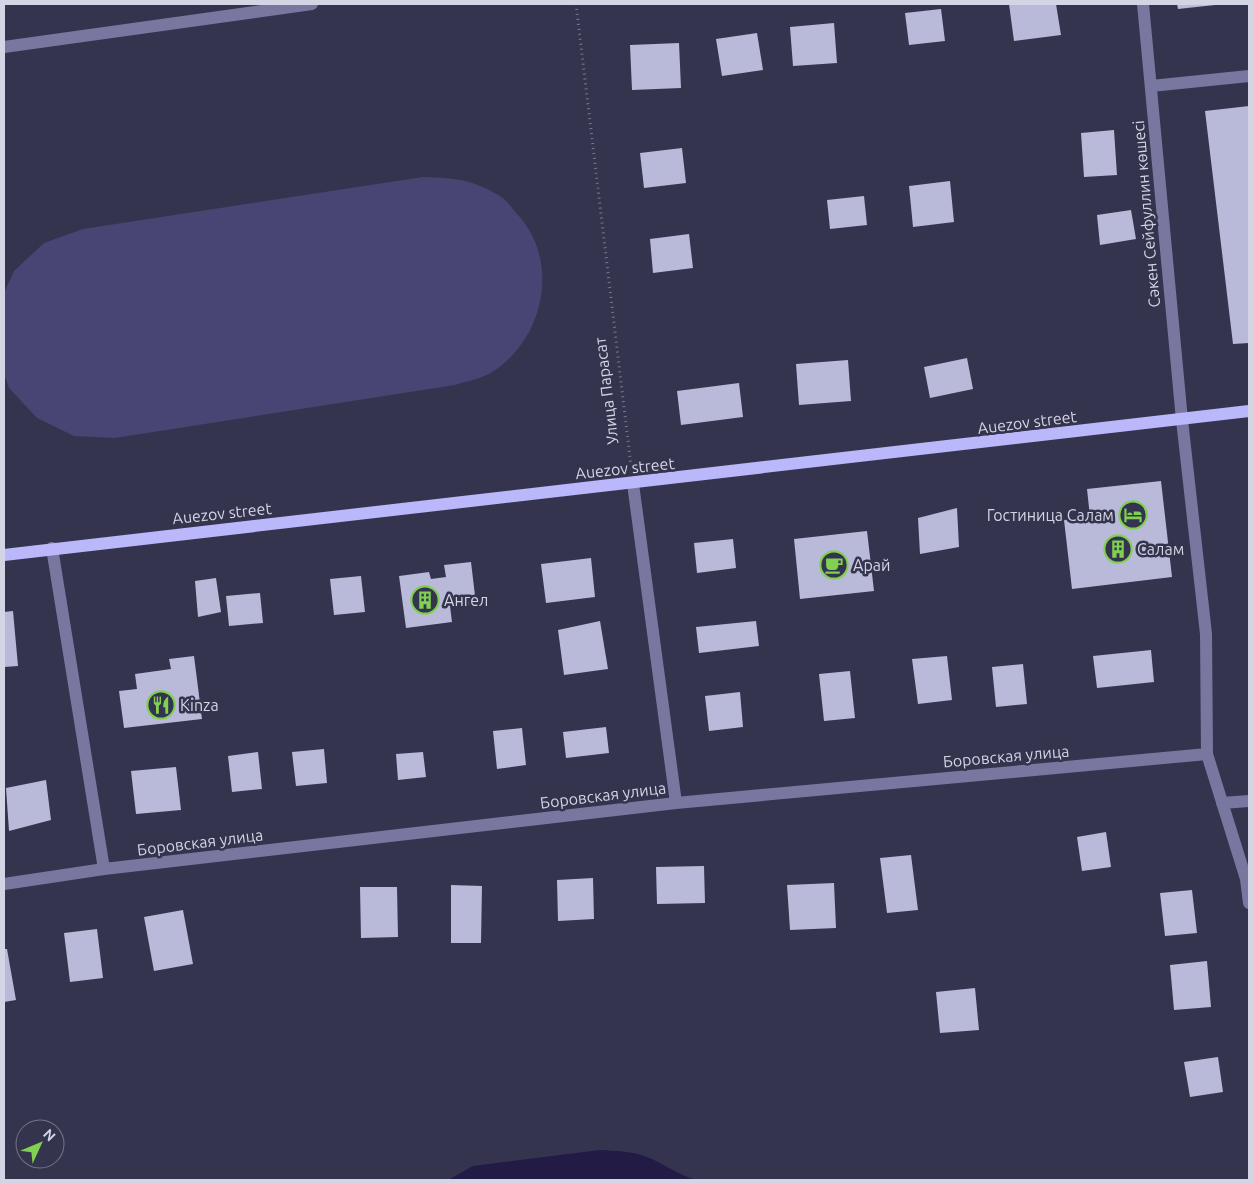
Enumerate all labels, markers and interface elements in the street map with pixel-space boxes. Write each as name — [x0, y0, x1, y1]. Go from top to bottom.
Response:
street label: Сәкен Сейфуллин көшесі — [1129, 120, 1163, 308]
street label: Улица Парасат — [590, 336, 622, 446]
street label: Auezov street — [976, 407, 1078, 437]
street label: Auezov street — [575, 454, 676, 482]
street label: Auezov street — [172, 499, 273, 527]
hotel icon: Гостиница Салам — [1118, 500, 1148, 530]
place label: Гостиница Салам — [987, 506, 1114, 524]
building icon: Салам — [1103, 534, 1133, 564]
place label: Салам — [1137, 540, 1184, 558]
cafe icon: Арай — [819, 550, 849, 580]
place label: Арай — [853, 556, 890, 574]
building icon: Ангел — [410, 585, 440, 615]
place label: Ангел — [444, 591, 488, 609]
restaurant icon: Kinza — [146, 690, 176, 720]
place label: Kinza — [180, 696, 219, 714]
street label: Боровская улица — [942, 742, 1070, 770]
street label: Боровская улица — [539, 778, 667, 812]
street label: Боровская улица — [136, 825, 264, 859]
north arrow — [15, 1119, 65, 1169]
text: N — [40, 1126, 59, 1144]

